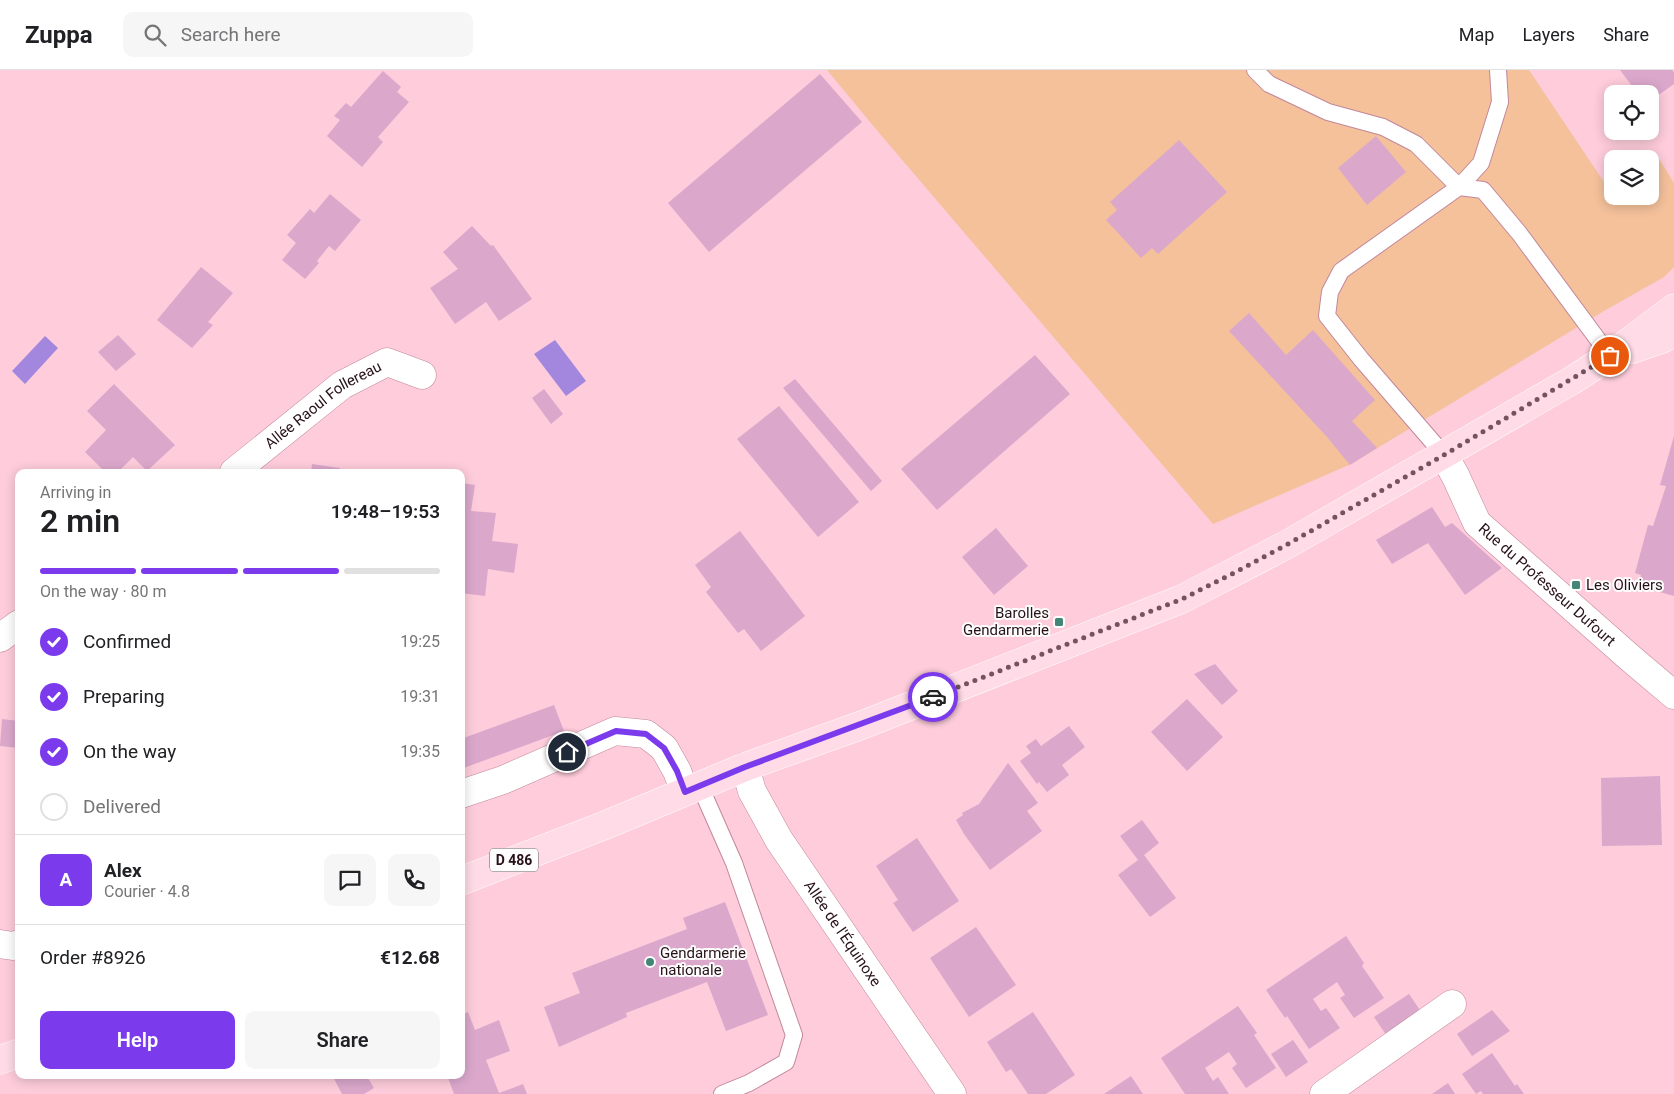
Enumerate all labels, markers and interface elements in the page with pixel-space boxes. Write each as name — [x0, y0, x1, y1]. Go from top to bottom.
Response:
search box — [123, 12, 473, 57]
text: Zuppa — [25, 21, 93, 49]
icon: search — [141, 21, 169, 49]
text: Search here — [181, 23, 281, 46]
text: Map — [1459, 24, 1494, 45]
text: Layers — [1522, 24, 1575, 45]
text: Share — [1603, 24, 1649, 45]
map controls — [1604, 85, 1659, 205]
button: locate — [1604, 85, 1659, 140]
button: layers — [1604, 150, 1659, 205]
pin — [1589, 335, 1631, 377]
icon: bag — [1596, 342, 1624, 370]
street label: Allée Raoul Follereau — [261, 357, 385, 453]
text: Arriving in — [40, 483, 111, 502]
text: 19:48–19:53 — [331, 500, 440, 523]
text: 2 min — [40, 502, 120, 540]
street label: Rue du Professeur Dufourt — [1475, 520, 1619, 650]
place label: Les Oliviers — [1586, 576, 1663, 594]
marker: Les Oliviers — [1570, 579, 1582, 591]
text: On the way · 80 m — [40, 582, 167, 601]
place label: Barolles Gendarmerie — [963, 604, 1049, 639]
marker: Barolles Gendarmerie — [1053, 616, 1065, 628]
icon: check — [40, 628, 68, 656]
text: Confirmed — [83, 630, 171, 653]
text: 19:25 — [400, 632, 440, 651]
courier — [908, 672, 958, 722]
icon: check — [40, 683, 68, 711]
icon: car — [919, 683, 947, 711]
text: Preparing — [83, 685, 165, 708]
text: 19:31 — [400, 687, 440, 706]
pin — [546, 731, 588, 773]
icon: check — [40, 738, 68, 766]
icon: home — [553, 738, 581, 766]
text: On the way — [83, 740, 176, 763]
text: 19:35 — [400, 742, 440, 761]
text: Delivered — [83, 795, 161, 818]
road number: D 486 — [490, 848, 538, 872]
button: chat — [324, 854, 376, 906]
button: phone — [388, 854, 440, 906]
text: Alex — [104, 859, 142, 882]
text: A — [60, 868, 72, 891]
street label: Allée de l'Équinoxe — [800, 877, 885, 990]
text: Courier · 4.8 — [104, 882, 190, 901]
place label: Gendarmerie nationale — [660, 944, 746, 979]
text: Order #8926 — [40, 946, 146, 969]
text: €12.68 — [380, 946, 440, 969]
marker: Gendarmerie nationale — [644, 956, 656, 968]
button: Help — [40, 1011, 235, 1069]
button: Share — [245, 1011, 440, 1069]

